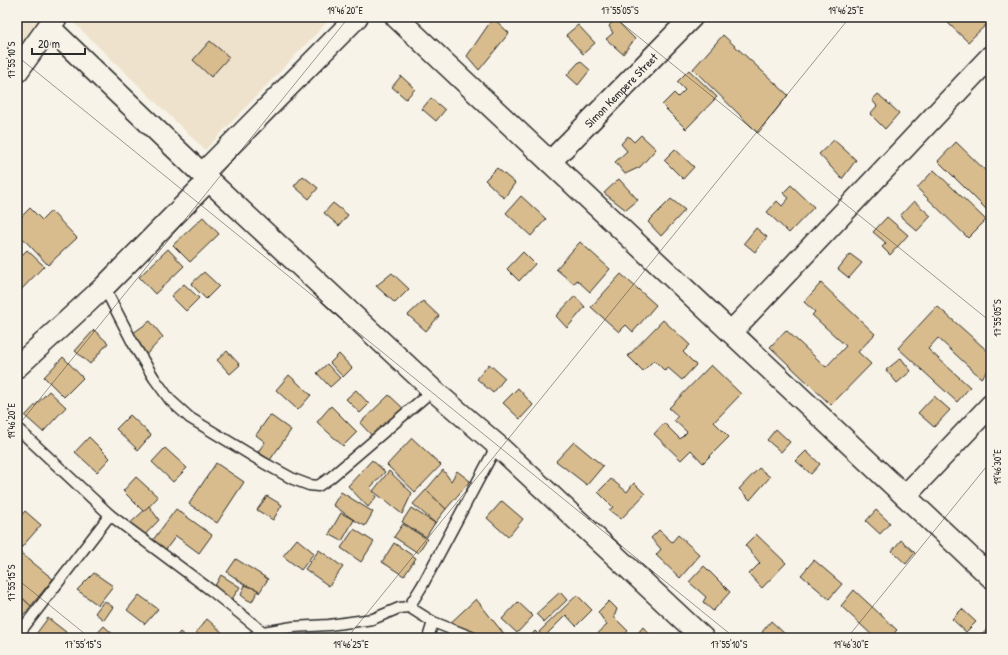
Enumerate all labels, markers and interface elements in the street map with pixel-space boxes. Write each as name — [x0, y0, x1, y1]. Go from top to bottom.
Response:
text: 19°46'20"E — [327, 4, 363, 17]
text: 17°55'05"S — [601, 4, 639, 17]
text: 19°46'25"E — [828, 4, 864, 17]
scale bar — [32, 30, 85, 56]
text: 20 m — [38, 35, 60, 52]
text: 17°55'10"S — [5, 41, 18, 78]
street label: Simon Kempere Street — [580, 48, 662, 131]
text: 17°55'05"S — [991, 299, 1004, 337]
text: 19°46'20"E — [5, 403, 18, 439]
text: 19°46'30"E — [991, 449, 1004, 485]
text: 17°55'15"S — [5, 564, 18, 601]
text: 17°55'15"S — [65, 638, 102, 651]
text: 19°46'25"E — [333, 638, 369, 651]
text: 17°55'10"S — [711, 638, 748, 651]
text: 19°46'30"E — [833, 638, 869, 651]

